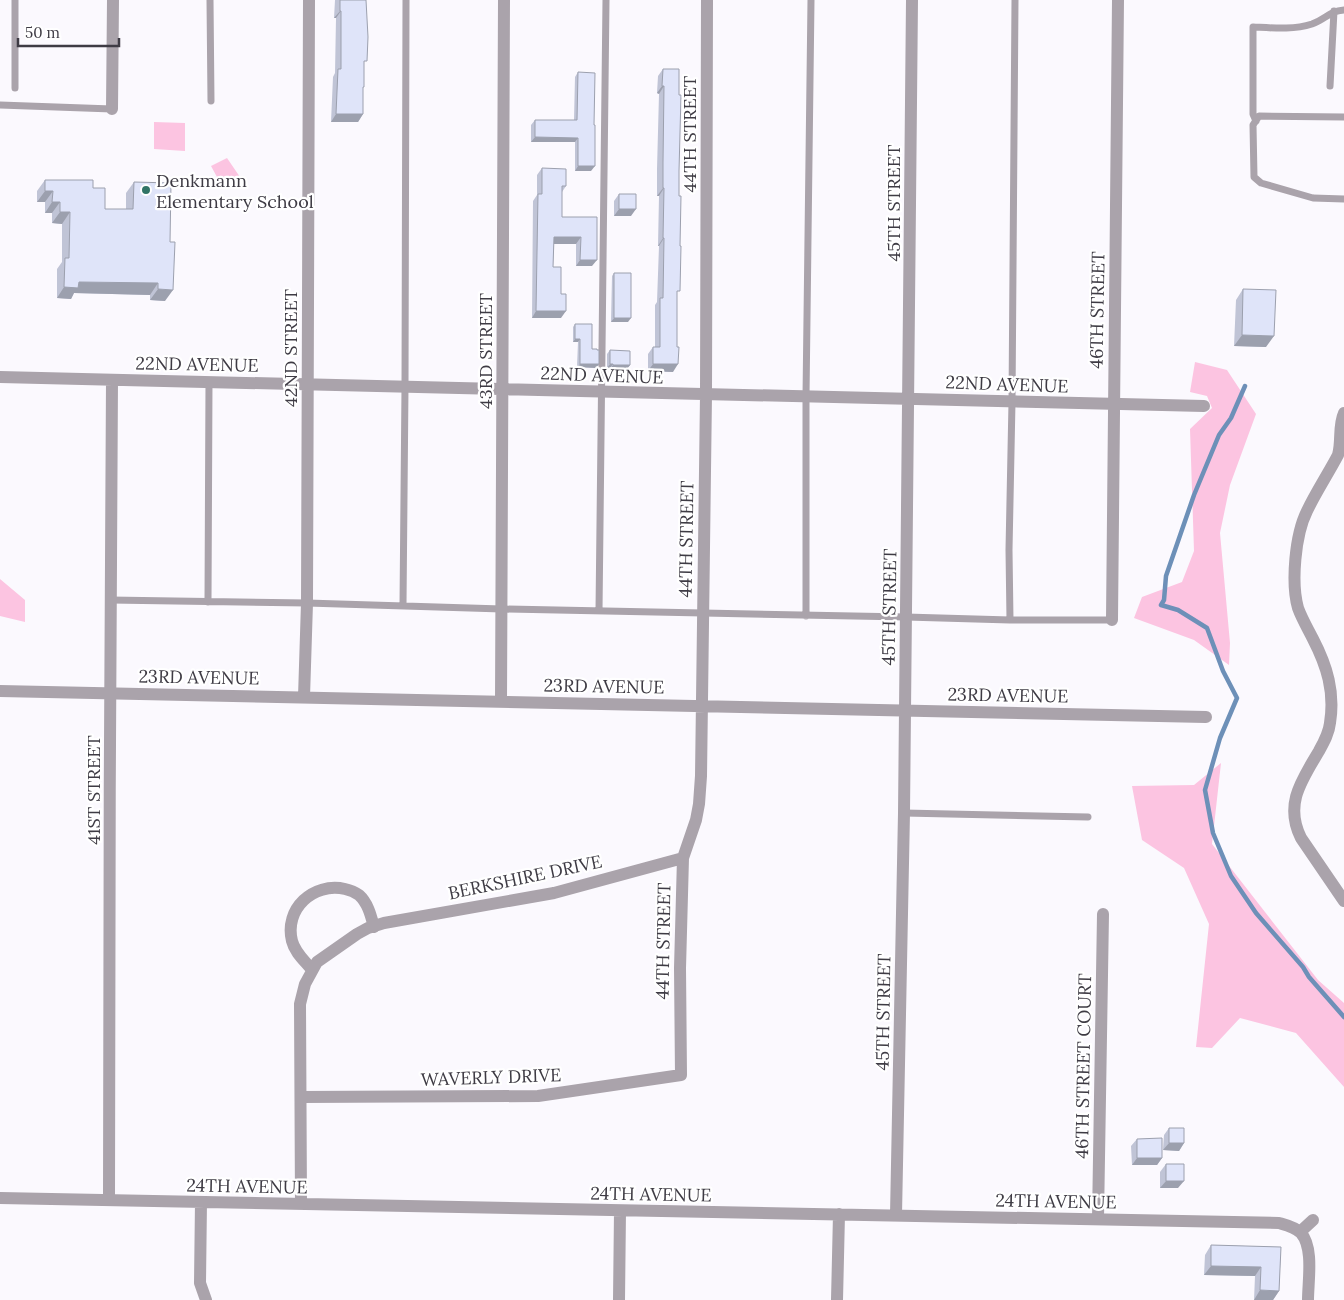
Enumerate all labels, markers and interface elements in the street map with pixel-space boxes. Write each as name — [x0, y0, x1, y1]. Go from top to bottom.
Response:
scale bar — [18, 15, 119, 47]
text: 50 m — [25, 23, 60, 42]
street label: 44TH STREET — [678, 75, 701, 192]
street label: 45TH STREET — [882, 144, 905, 261]
place label: Denkmann Elementary School — [156, 169, 314, 213]
marker: Denkmann Elementary School — [140, 184, 152, 196]
street label: 46TH STREET — [1084, 251, 1110, 369]
street label: 42ND STREET — [279, 288, 302, 407]
street label: 43RD STREET — [474, 292, 497, 409]
street label: 22ND AVENUE — [135, 351, 259, 377]
street label: 22ND AVENUE — [540, 361, 664, 389]
street label: 22ND AVENUE — [945, 370, 1069, 398]
street label: 44TH STREET — [673, 480, 699, 598]
street label: 45TH STREET — [876, 548, 902, 666]
street label: 23RD AVENUE — [138, 664, 260, 690]
street label: 23RD AVENUE — [543, 673, 665, 699]
street label: 23RD AVENUE — [947, 682, 1069, 708]
street label: 41ST STREET — [82, 735, 105, 845]
street label: BERKSHIRE DRIVE — [446, 849, 604, 905]
street label: 44TH STREET — [650, 882, 676, 1000]
street label: 45TH STREET — [870, 953, 896, 1071]
street label: 46TH STREET COURT — [1070, 973, 1096, 1159]
street label: WAVERLY DRIVE — [420, 1063, 562, 1091]
street label: 24TH AVENUE — [186, 1173, 308, 1199]
street label: 24TH AVENUE — [590, 1181, 712, 1207]
street label: 24TH AVENUE — [995, 1188, 1117, 1214]

